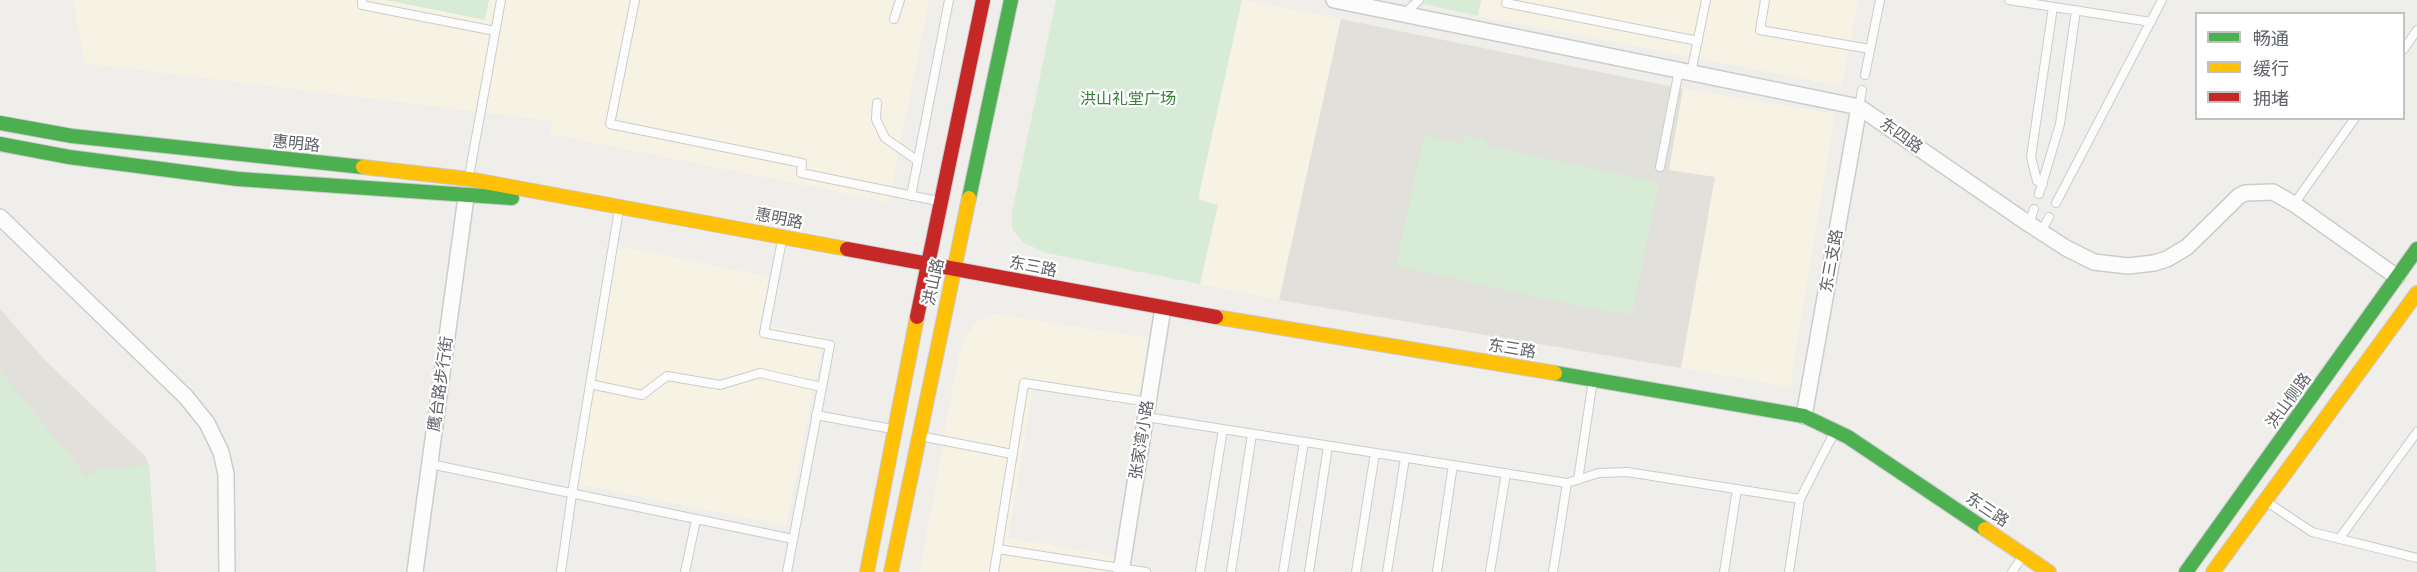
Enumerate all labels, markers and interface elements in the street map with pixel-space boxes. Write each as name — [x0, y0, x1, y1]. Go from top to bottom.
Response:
legend — [2195, 12, 2405, 120]
text: 畅通 — [2253, 28, 2289, 50]
text: 缓行 — [2253, 58, 2289, 80]
text: 拥堵 — [2253, 88, 2289, 110]
park label: 洪山礼堂广场 — [1080, 89, 1176, 109]
street label: 东四路 — [1876, 114, 1926, 158]
street label: 惠明路 — [271, 132, 321, 156]
street label: 惠明路 — [754, 205, 804, 233]
street label: 东三支路 — [1817, 228, 1847, 294]
street label: 东三路 — [1008, 253, 1058, 281]
street label: 洪山路 — [920, 257, 948, 307]
street label: 鹰台路步行街 — [425, 335, 457, 433]
street label: 东三路 — [1487, 336, 1537, 362]
street label: 洪山侧路 — [2262, 369, 2316, 433]
street label: 张家湾小路 — [1126, 399, 1158, 481]
street label: 东三路 — [1962, 489, 2012, 531]

